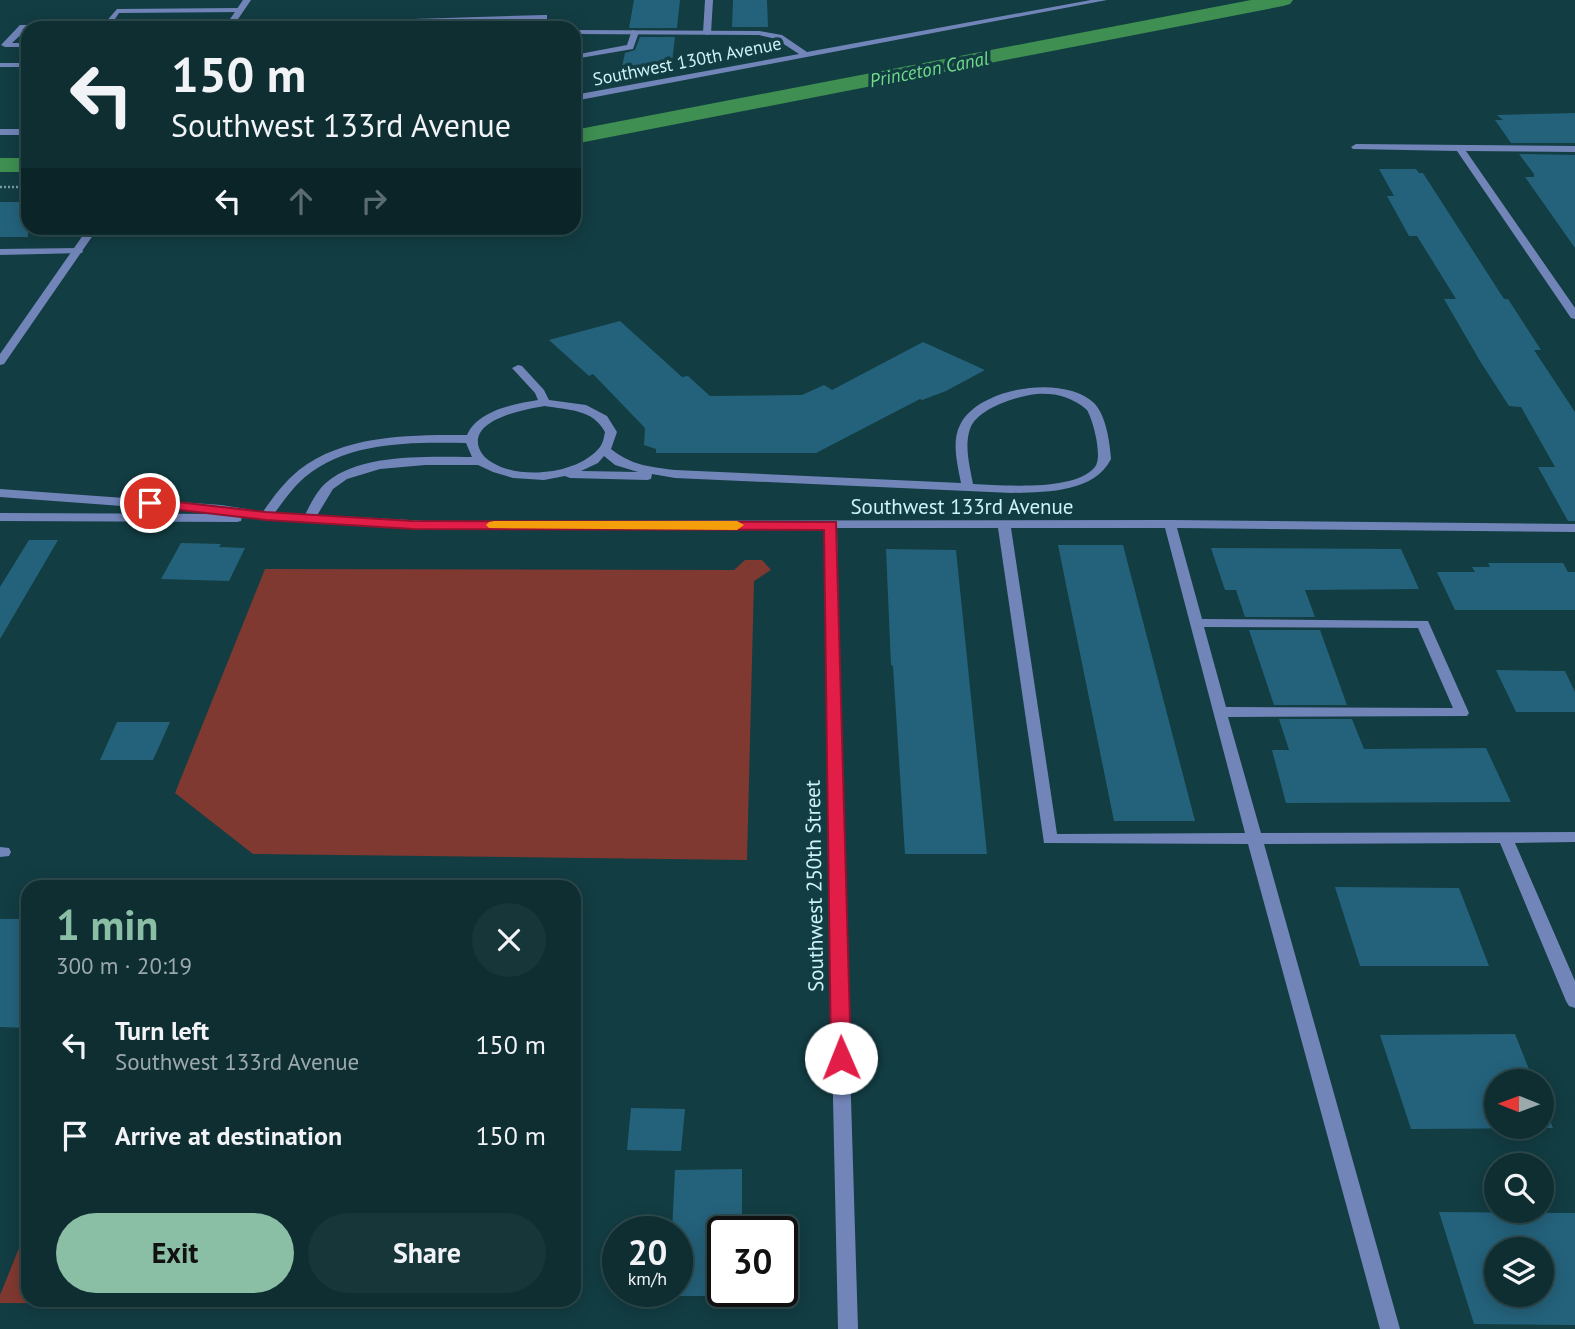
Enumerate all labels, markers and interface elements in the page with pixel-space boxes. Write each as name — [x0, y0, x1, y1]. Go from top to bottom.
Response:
street label: Southwest 130th Avenue — [591, 31, 783, 91]
text: 150 m — [171, 42, 306, 106]
water label: Princeton Canal — [867, 46, 991, 92]
icon: left — [56, 49, 147, 140]
text: Southwest 133rd Avenue — [171, 104, 511, 146]
icon: left — [209, 182, 247, 220]
icon: ahead — [282, 182, 320, 220]
icon: right — [355, 182, 393, 220]
pin — [120, 473, 180, 533]
icon: arrive — [131, 484, 169, 522]
street label: Southwest 133rd Avenue — [850, 493, 1074, 520]
street label: Southwest 250th Street — [799, 780, 829, 992]
text: 1 min — [56, 897, 158, 952]
button: close — [472, 903, 546, 977]
text: 300 m · 20:19 — [56, 951, 192, 980]
text: Turn left — [115, 1014, 209, 1047]
position arrow — [804, 1021, 878, 1095]
icon: left — [56, 1026, 94, 1064]
text: 150 m — [475, 1028, 546, 1061]
text: Southwest 133rd Avenue — [115, 1047, 359, 1076]
north arrow — [1484, 1069, 1554, 1139]
map controls — [1484, 1069, 1554, 1307]
icon: arrive — [56, 1117, 94, 1155]
text: Arrive at destination — [115, 1119, 342, 1152]
text: 150 m — [475, 1119, 546, 1152]
button: search — [1484, 1153, 1554, 1223]
button: Exit — [56, 1213, 294, 1293]
button: Share — [308, 1213, 546, 1293]
speed limit sign: 30 — [707, 1216, 798, 1307]
text: 20 — [628, 1229, 667, 1275]
button: layers — [1484, 1237, 1554, 1307]
text: km/h — [628, 1267, 667, 1290]

